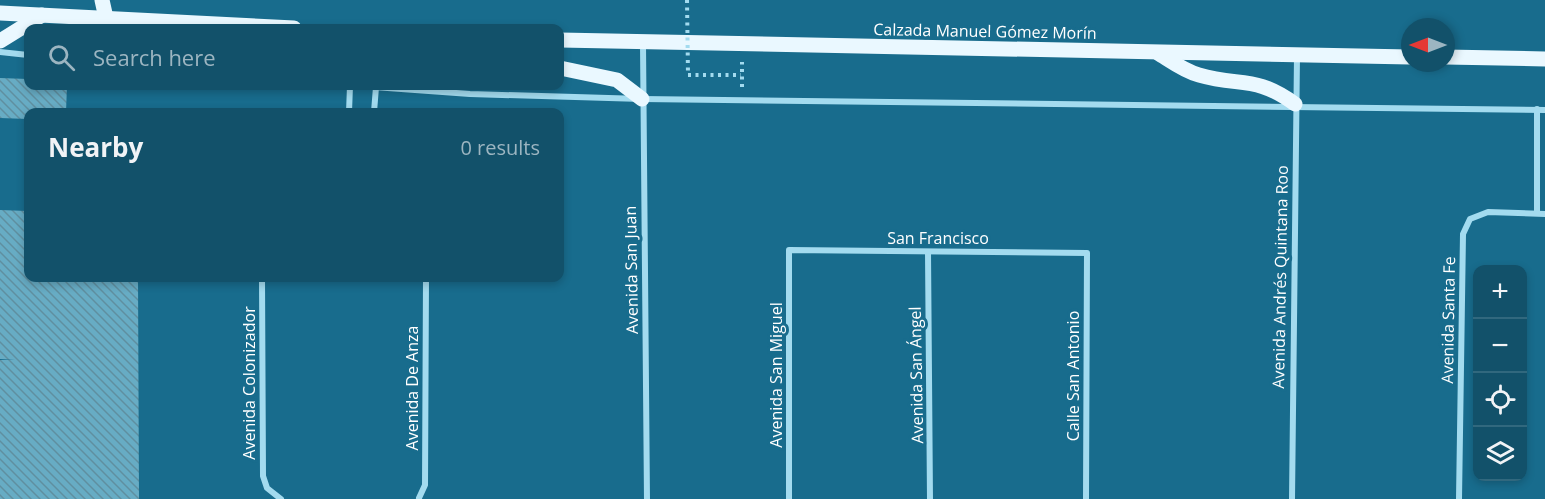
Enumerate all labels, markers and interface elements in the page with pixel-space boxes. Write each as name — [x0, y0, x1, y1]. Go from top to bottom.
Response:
street label: Calzada Manuel Gómez Morín — [873, 18, 1097, 44]
north arrow — [1401, 18, 1455, 72]
search box — [24, 24, 564, 90]
icon: search — [45, 41, 78, 74]
text: Search here — [93, 42, 216, 72]
text: Nearby — [48, 129, 143, 165]
text: 0 results — [460, 134, 540, 161]
street label: Avenida Andrés Quintana Roo — [1267, 165, 1293, 389]
street label: Avenida San Juan — [619, 206, 643, 334]
street label: San Francisco — [887, 227, 989, 249]
street label: Avenida Santa Fe — [1436, 256, 1460, 384]
map controls — [1473, 265, 1527, 481]
button: + — [1473, 265, 1527, 319]
street label: Avenida San Miguel — [765, 302, 787, 448]
street label: Avenida Colonizador — [238, 306, 260, 460]
street label: Avenida San Ángel — [904, 306, 928, 444]
street label: Calle San Antonio — [1062, 311, 1084, 441]
button: − — [1473, 319, 1527, 373]
street label: Avenida De Anza — [401, 326, 423, 450]
button: locate — [1473, 373, 1527, 427]
button: layers — [1473, 427, 1527, 481]

